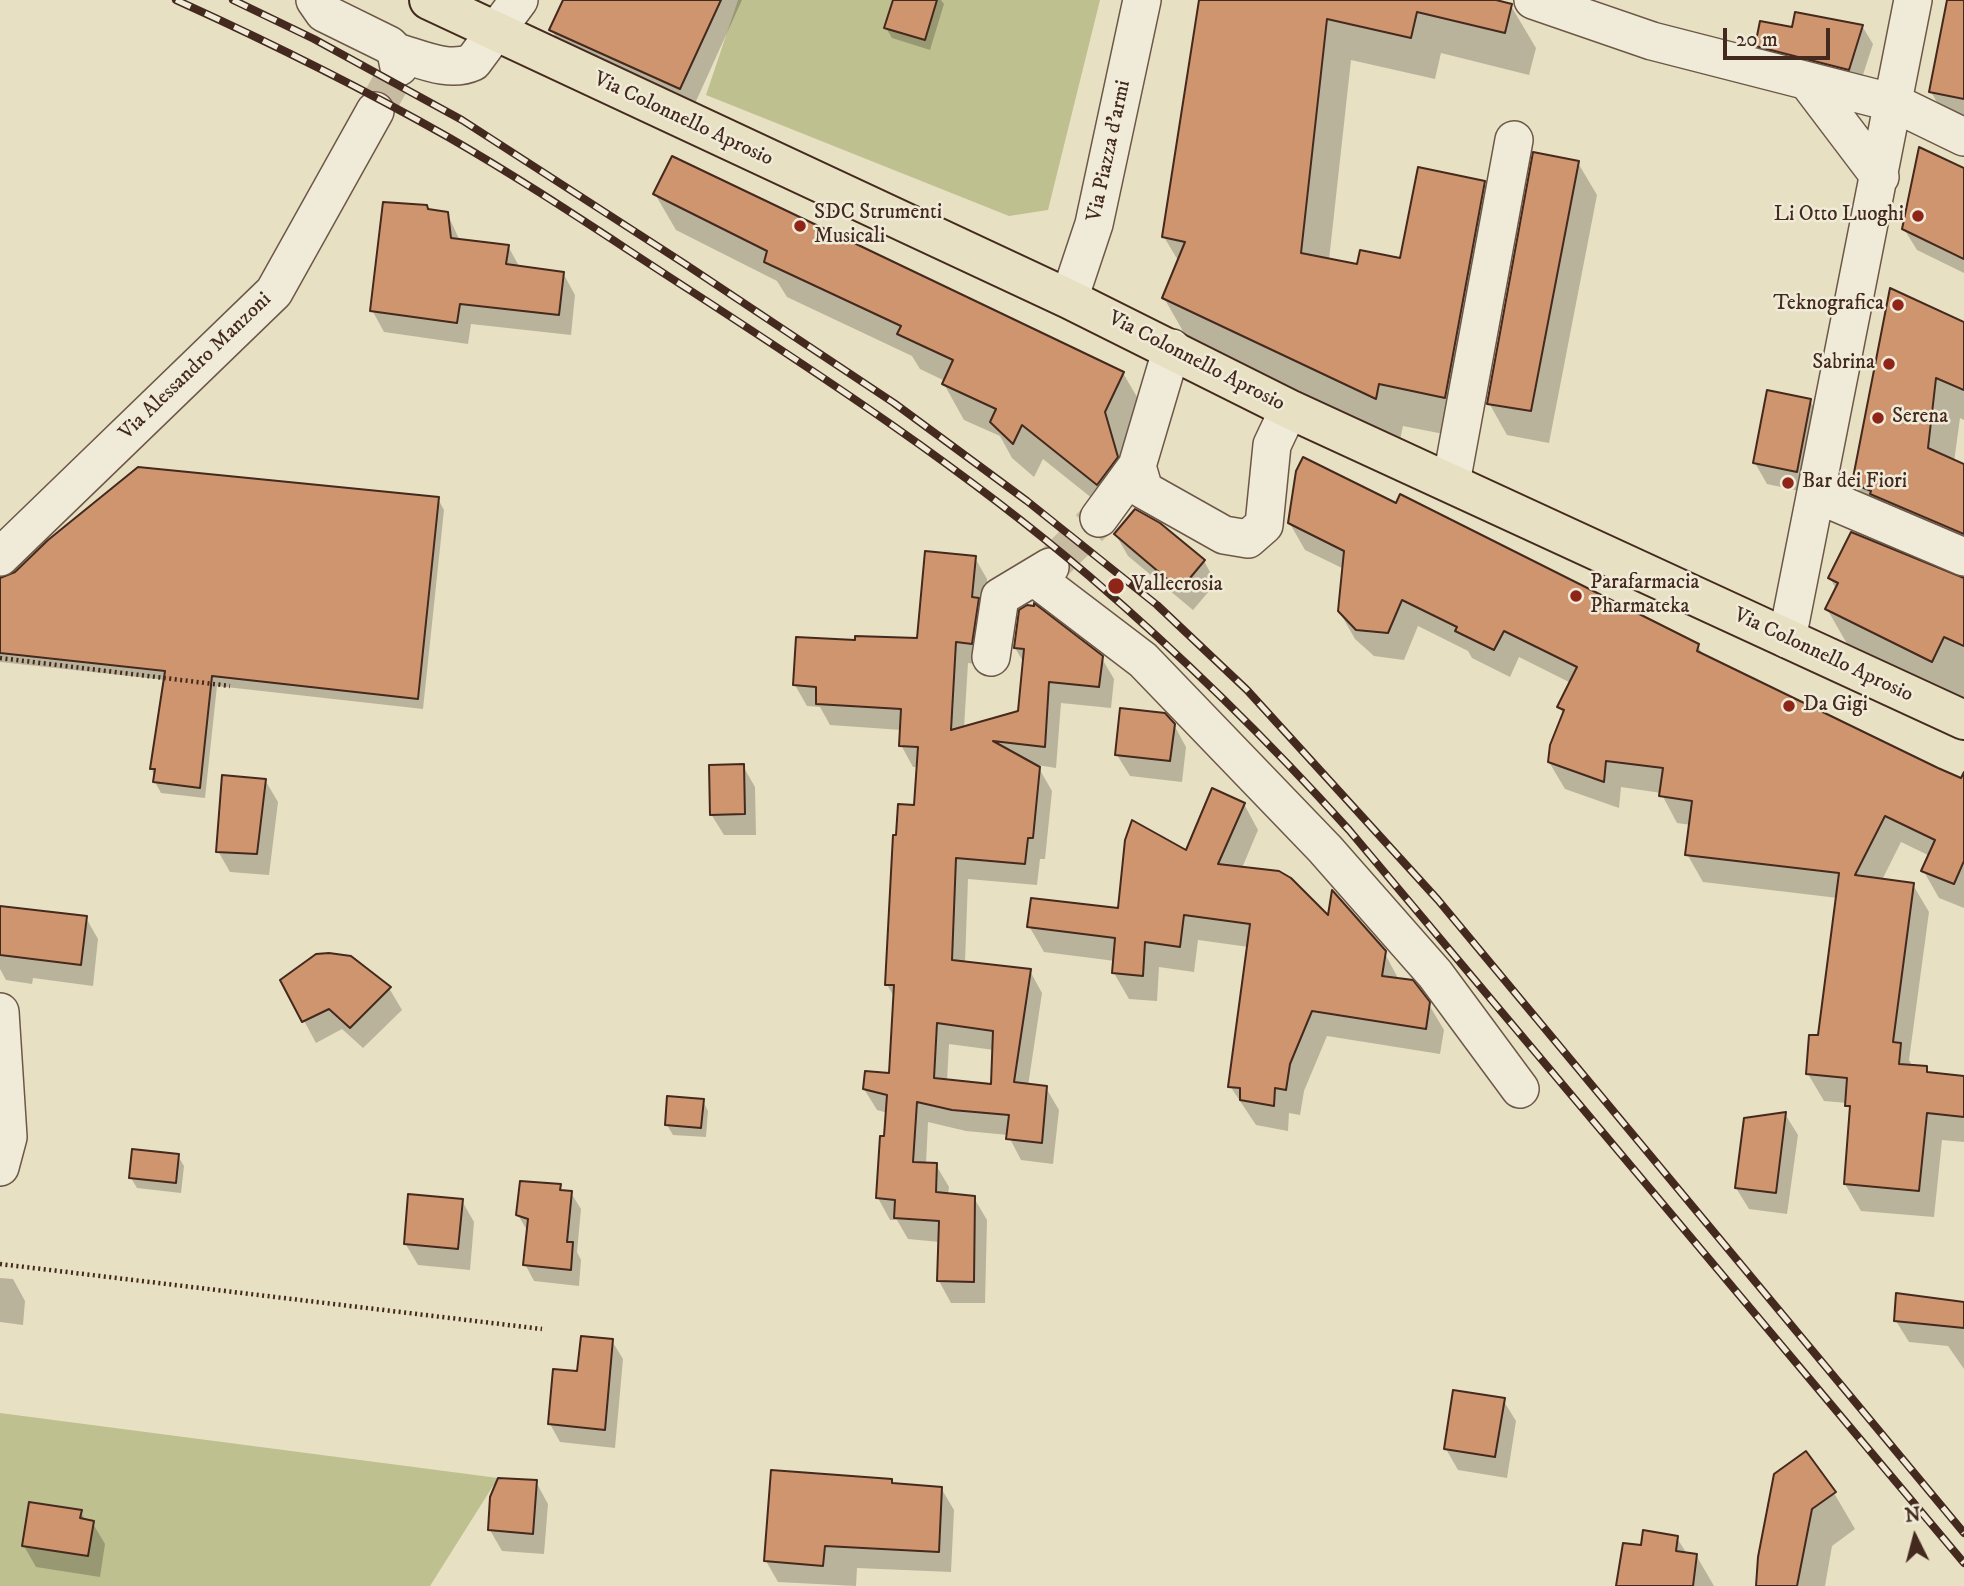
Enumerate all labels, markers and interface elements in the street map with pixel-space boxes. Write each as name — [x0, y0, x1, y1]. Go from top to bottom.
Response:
scale bar — [1726, 14, 1833, 58]
text: 20 m — [1736, 27, 1778, 53]
street label: Via Colonnello Aprosio — [589, 67, 777, 173]
street label: Via Piazza d'armi — [1083, 78, 1137, 224]
place label: SDC Strumenti Musicali — [814, 201, 942, 251]
place label: Li Otto Luoghi — [1774, 203, 1904, 229]
marker: Li Otto Luoghi — [1910, 208, 1926, 224]
marker: SDC Strumenti Musicali — [792, 218, 808, 234]
street label: Via Alessandro Manzoni — [115, 288, 277, 446]
place label: Teknografica — [1773, 292, 1884, 318]
marker: Teknografica — [1890, 297, 1906, 313]
street label: Via Colonnello Aprosio — [1103, 307, 1289, 417]
place label: Sabrina — [1812, 351, 1875, 377]
marker: Sabrina — [1881, 356, 1897, 372]
place label: Serena — [1892, 405, 1948, 431]
marker: Serena — [1870, 410, 1886, 426]
place label: Bar dei Fiori — [1802, 470, 1907, 496]
marker: Bar dei Fiori — [1780, 475, 1796, 491]
place label: Parafarmacia Pharmateka — [1590, 571, 1699, 621]
place label: Vallecrosia — [1132, 573, 1223, 599]
marker: Vallecrosia — [1106, 576, 1126, 596]
marker: Parafarmacia Pharmateka — [1568, 588, 1584, 604]
street label: Via Colonnello Aprosio — [1729, 603, 1917, 709]
place label: Da Gigi — [1803, 693, 1868, 719]
marker: Da Gigi — [1781, 698, 1797, 714]
north arrow — [1880, 1502, 1950, 1572]
text: N — [1904, 1503, 1922, 1528]

